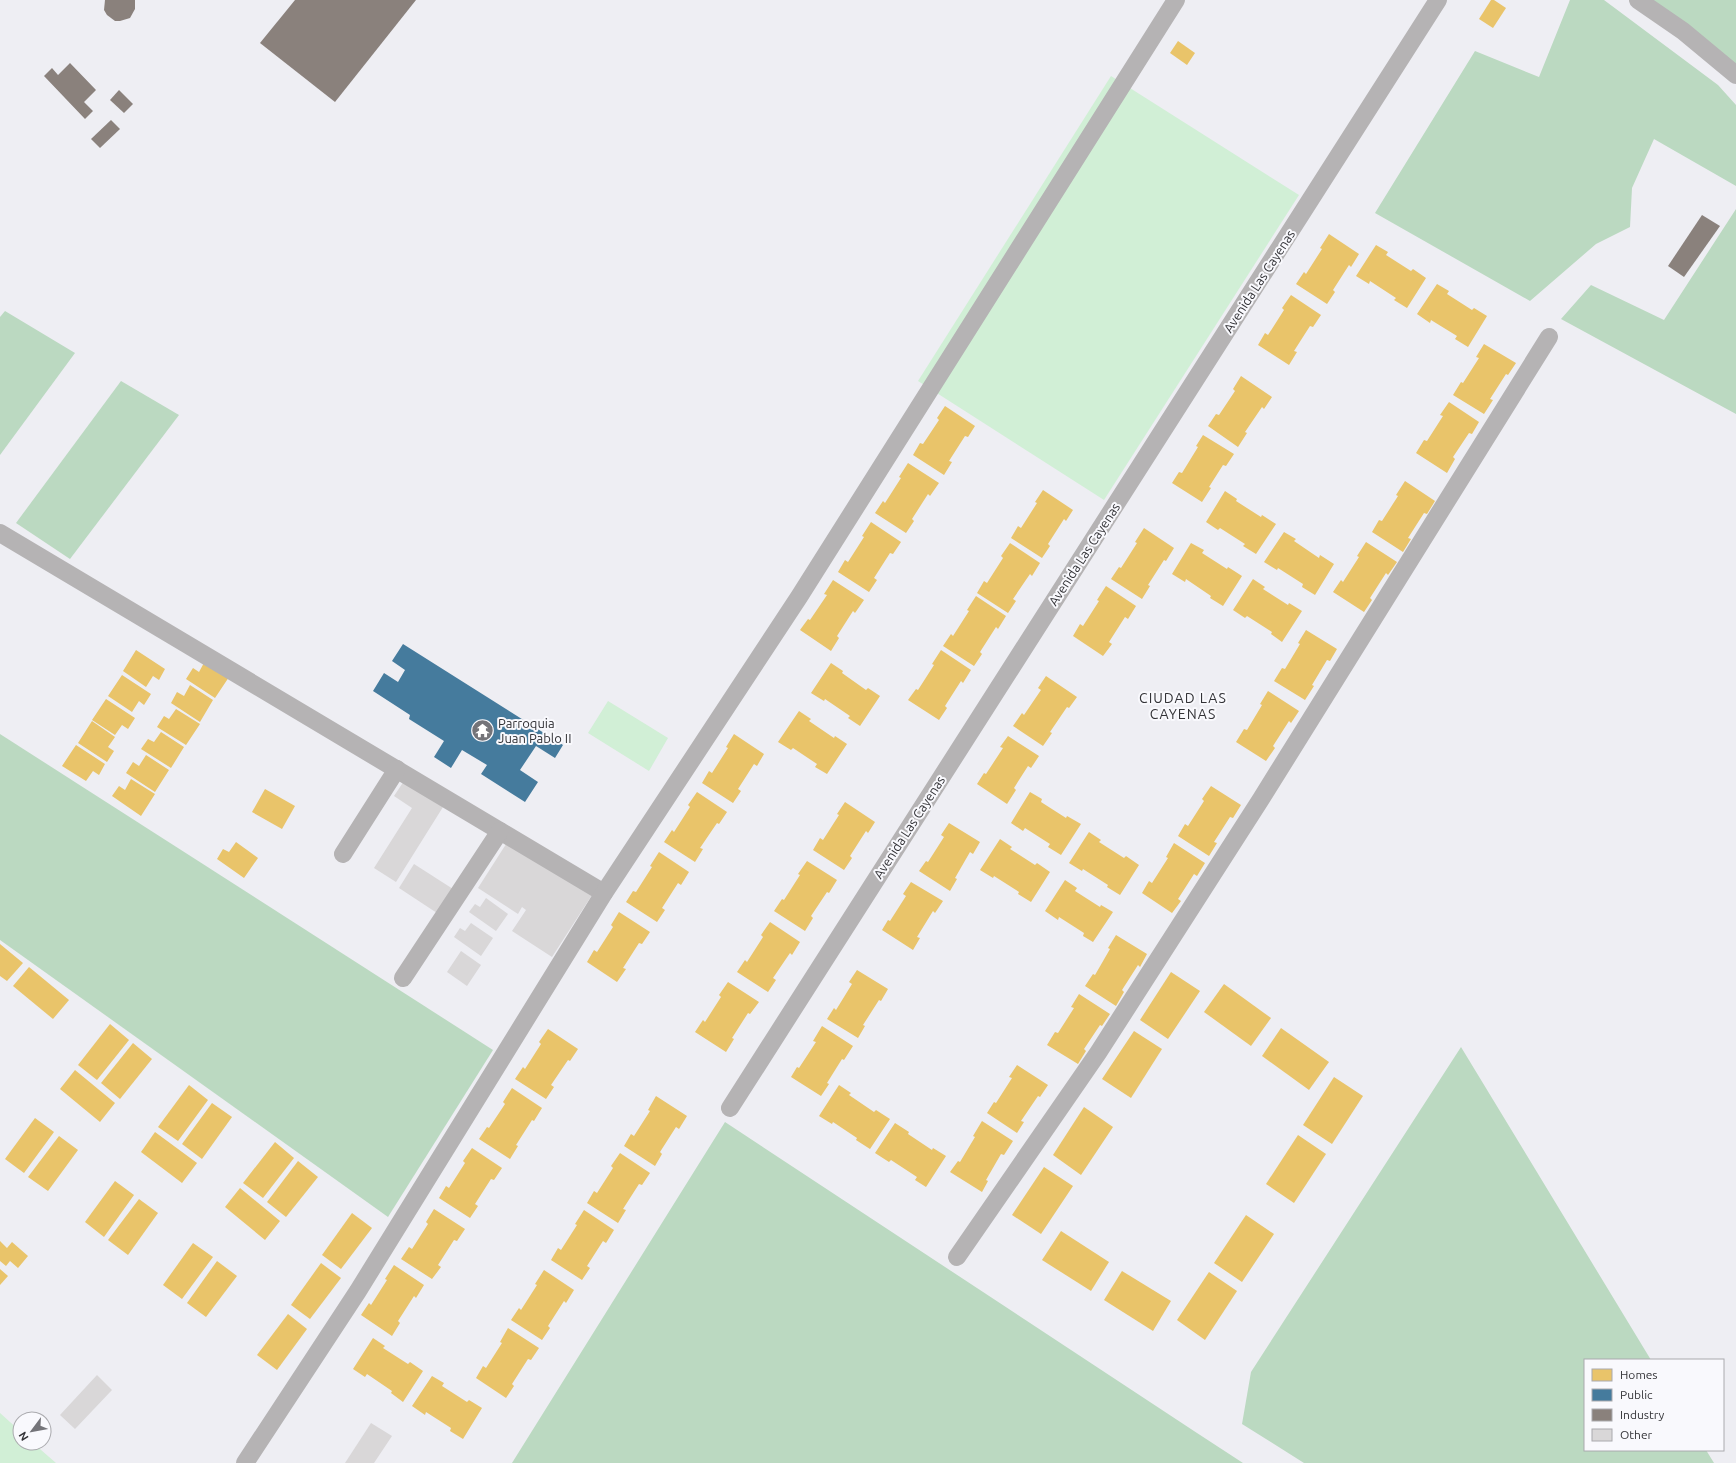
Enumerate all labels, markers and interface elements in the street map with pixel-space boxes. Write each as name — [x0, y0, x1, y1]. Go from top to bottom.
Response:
street label: Avenida Las Cayenas — [1221, 227, 1298, 335]
street label: Avenida Las Cayenas — [1046, 500, 1123, 608]
district label: CIUDAD LAS CAYENAS — [1139, 690, 1227, 722]
place label: Parroquia Juan Pablo II — [498, 716, 572, 745]
temple icon: Parroquia Juan Pablo II — [470, 717, 496, 743]
street label: Avenida Las Cayenas — [871, 773, 948, 881]
legend — [1584, 1359, 1724, 1451]
text: Homes — [1620, 1368, 1658, 1381]
text: Public — [1620, 1388, 1653, 1401]
text: Industry — [1620, 1408, 1665, 1421]
north arrow — [12, 1411, 52, 1451]
text: Other — [1620, 1428, 1653, 1441]
text: N — [16, 1430, 31, 1443]

